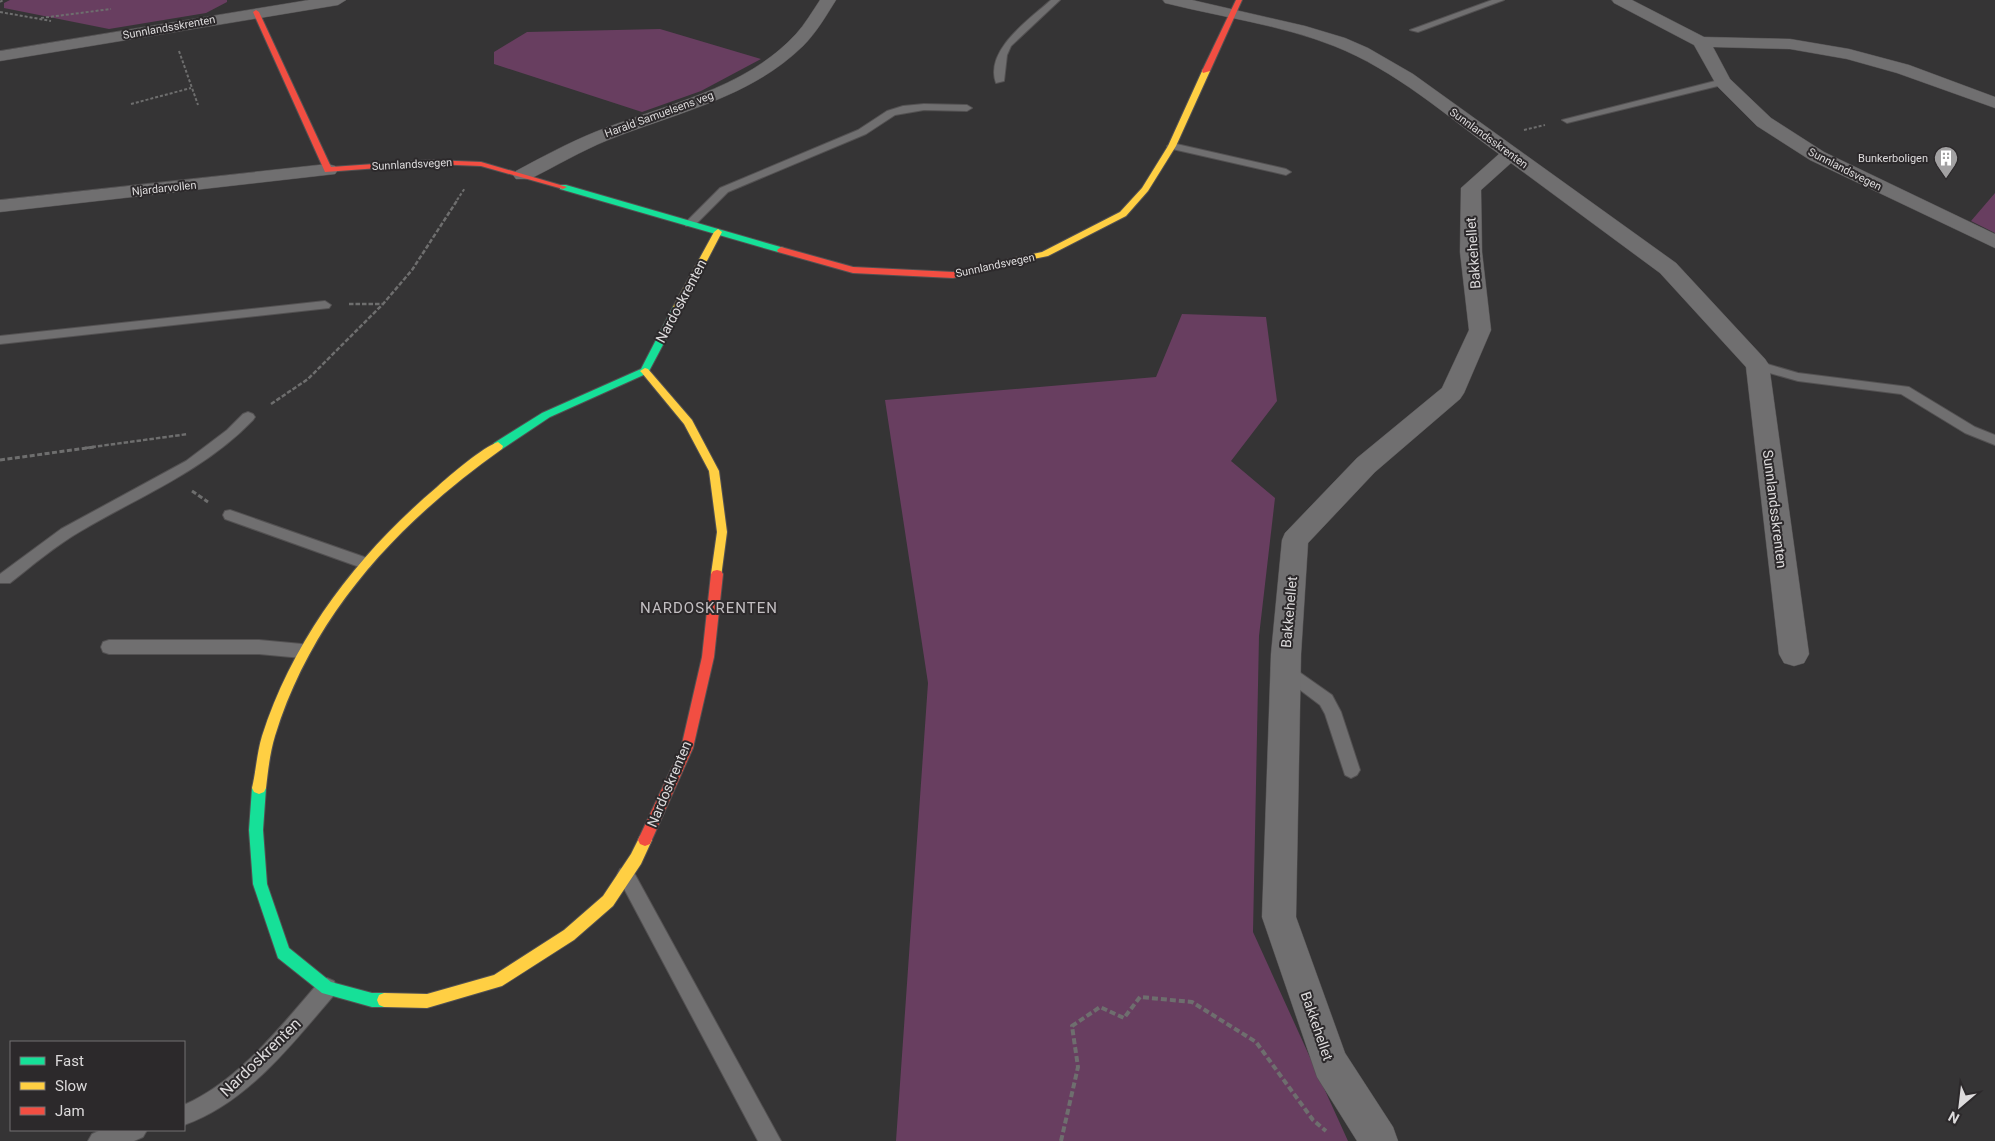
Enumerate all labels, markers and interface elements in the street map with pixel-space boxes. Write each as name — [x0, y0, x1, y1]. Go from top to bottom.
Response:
street label: Sunnlandsskrenten — [122, 13, 216, 42]
street label: Harald Samuelsens veg — [603, 89, 715, 140]
street label: Sunnlandsskrenten — [1447, 106, 1530, 171]
street label: Sunnlandsvegen — [1806, 145, 1884, 194]
building icon: Bunkerboligen — [1933, 145, 1959, 179]
place label: Bunkerboligen — [1858, 152, 1928, 165]
street label: Sunnlandsvegen — [371, 156, 453, 173]
street label: Njardarvollen — [131, 179, 197, 198]
street label: Bakkehellet — [1462, 216, 1483, 289]
street label: Sunnlandsvegen — [954, 251, 1036, 280]
street label: Nardoskrenten — [652, 257, 710, 345]
street label: Sunnlandsskrenten — [1760, 449, 1790, 569]
street label: Bakkehellet — [1278, 575, 1300, 648]
district label: NARDOSKRENTEN — [640, 599, 778, 617]
street label: Nardoskrenten — [644, 739, 694, 829]
street label: Bakkehellet — [1298, 989, 1336, 1063]
street label: Nardoskrenten — [216, 1014, 305, 1101]
legend — [10, 1041, 185, 1131]
text: Fast — [55, 1052, 84, 1070]
text: Slow — [55, 1077, 87, 1095]
north arrow — [1935, 1081, 1985, 1131]
text: Jam — [55, 1102, 85, 1120]
text: N — [1946, 1108, 1962, 1127]

